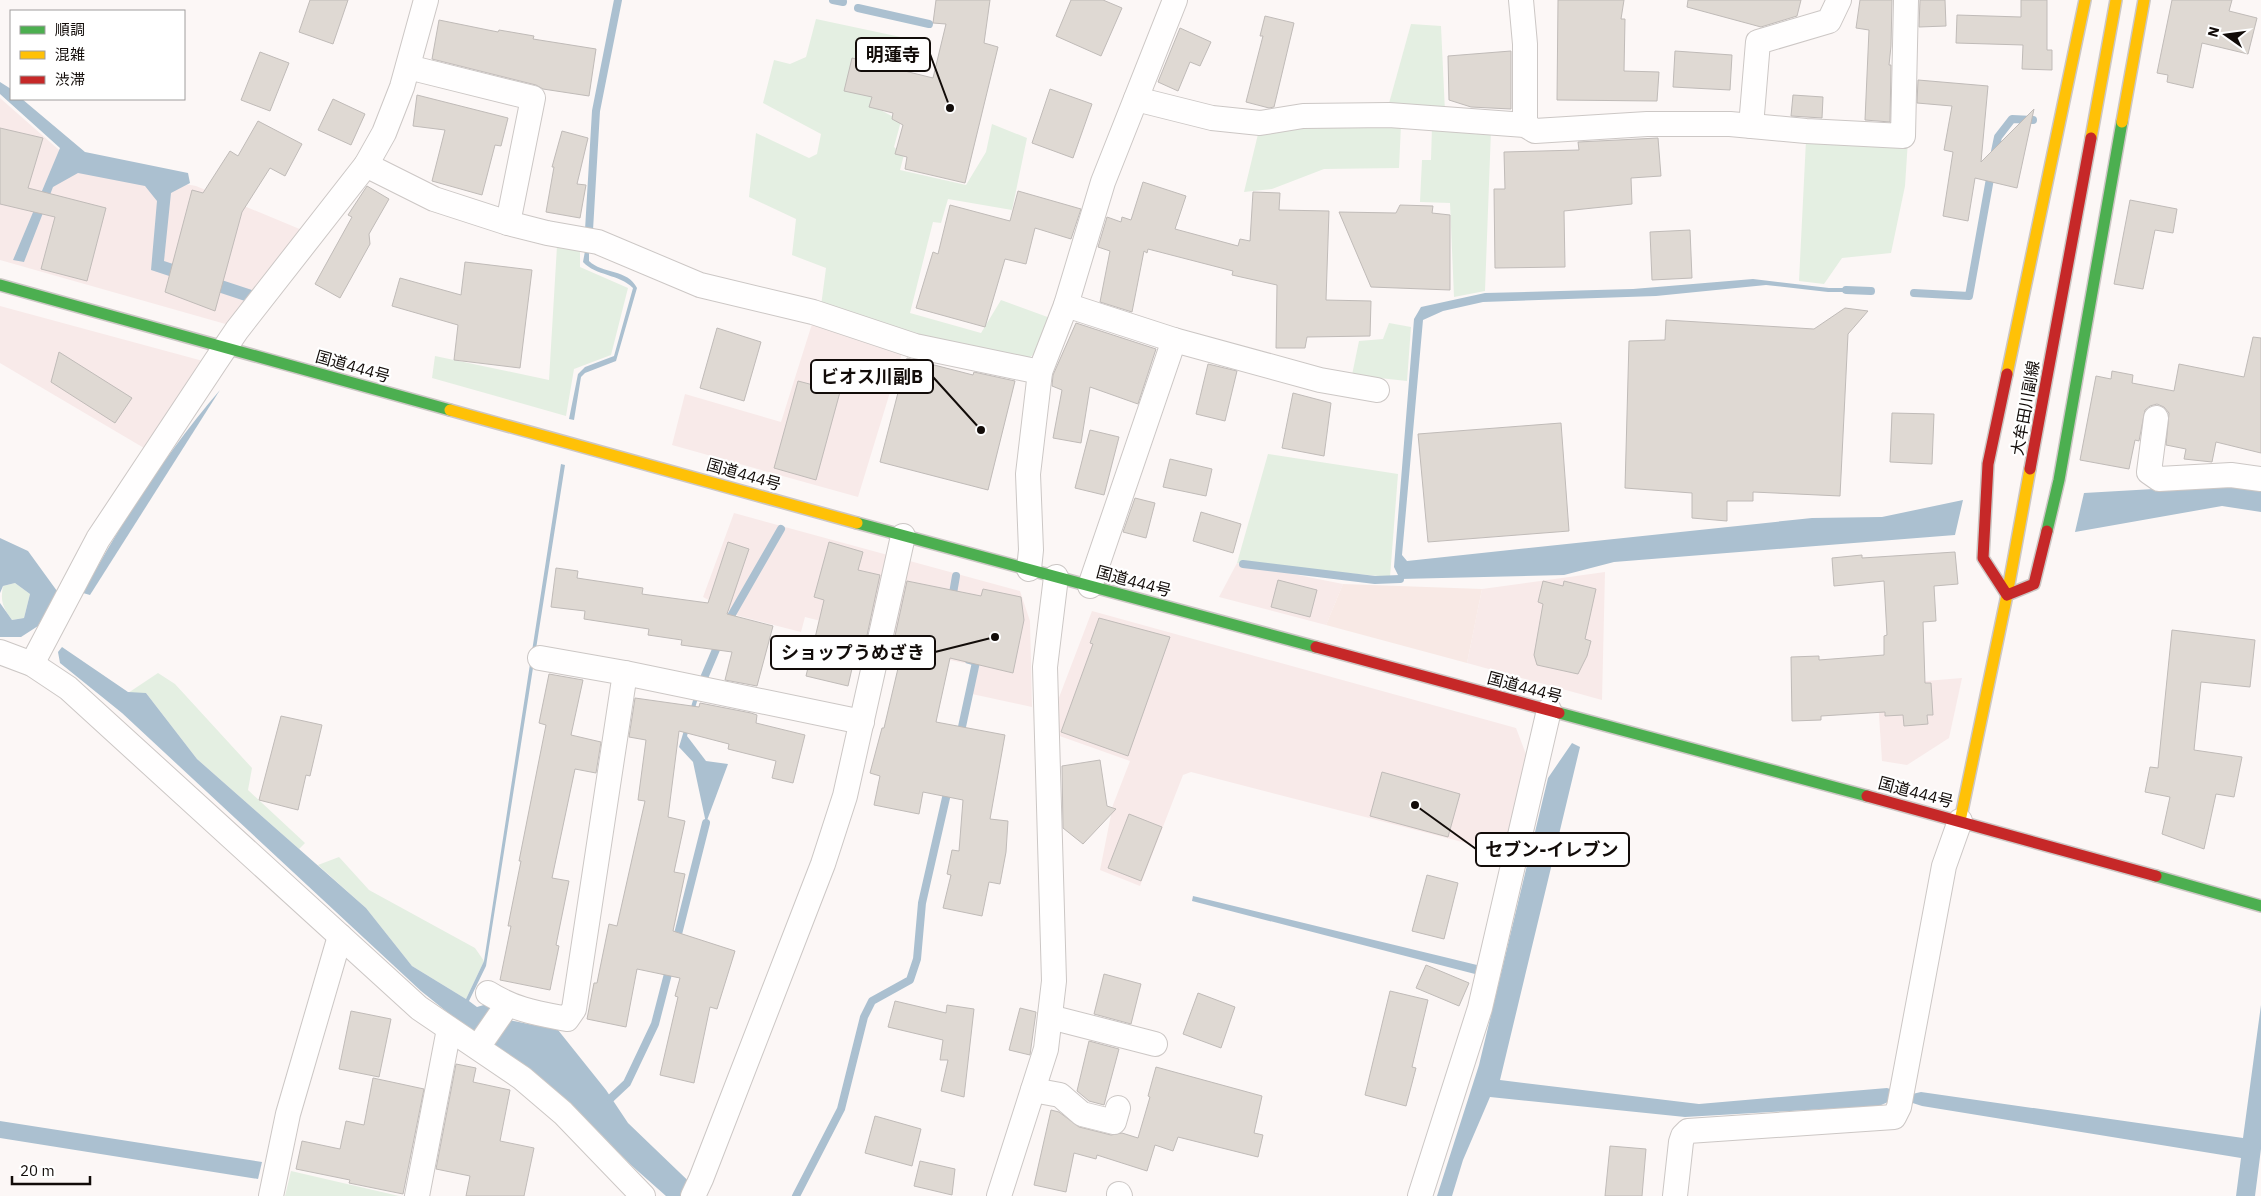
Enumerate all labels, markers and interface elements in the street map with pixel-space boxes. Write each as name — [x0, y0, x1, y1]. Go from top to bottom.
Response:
legend — [10, 10, 185, 100]
north arrow — [2201, 10, 2251, 60]
text: 順調 — [55, 20, 85, 39]
text: N — [2203, 25, 2223, 39]
callout: 明蓮寺 — [856, 38, 930, 71]
text: 明蓮寺 — [866, 43, 920, 66]
text: 混雑 — [55, 45, 85, 64]
text: 渋滞 — [55, 70, 85, 89]
street label: 国道444号 — [313, 346, 393, 386]
street label: 大牟田川副線 — [2007, 359, 2043, 457]
callout: ビオス川副B — [811, 360, 933, 393]
text: ビオス川副B — [821, 365, 923, 388]
street label: 国道444号 — [704, 454, 784, 494]
street label: 国道444号 — [1094, 561, 1174, 601]
callout: ショップうめざき — [771, 636, 935, 669]
text: ショップうめざき — [781, 641, 925, 664]
street label: 国道444号 — [1485, 667, 1565, 707]
street label: 国道444号 — [1876, 772, 1956, 812]
callout: セブン-イレブン — [1476, 833, 1629, 866]
text: セブン-イレブン — [1485, 838, 1619, 861]
scale bar — [12, 1154, 90, 1186]
text: 20 m — [20, 1161, 55, 1180]

